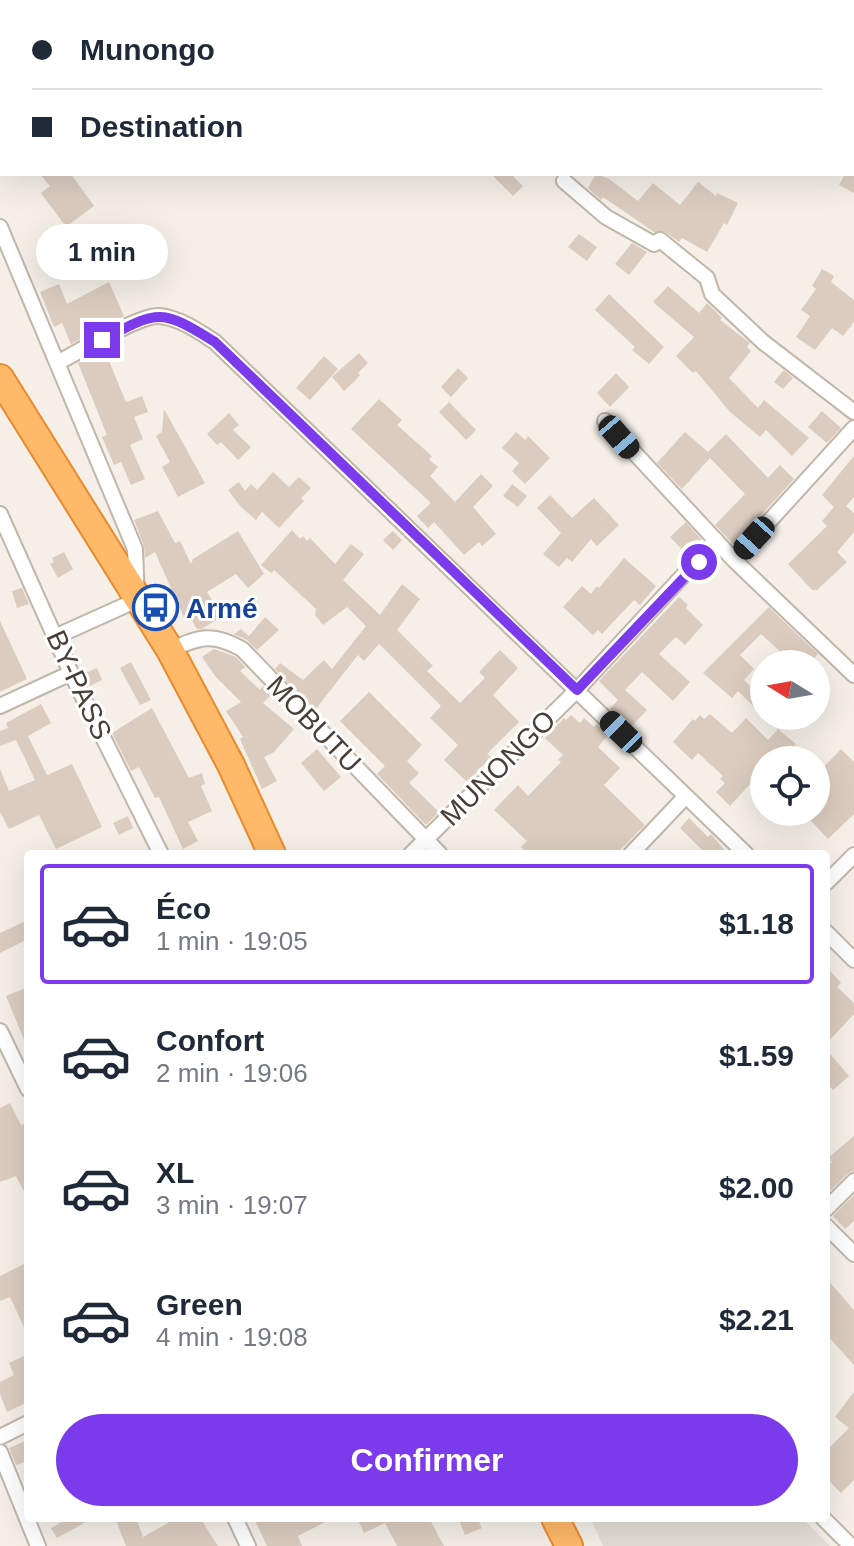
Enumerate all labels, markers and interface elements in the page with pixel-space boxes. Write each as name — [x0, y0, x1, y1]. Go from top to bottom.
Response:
text: Munongo — [80, 33, 215, 66]
text: Destination — [80, 110, 243, 143]
callout: 1 min — [36, 224, 168, 280]
text: 1 min — [68, 237, 136, 267]
route end — [84, 322, 120, 358]
car — [594, 411, 644, 463]
car — [729, 512, 779, 564]
route start — [681, 544, 717, 580]
bus stop icon: Armé — [131, 584, 179, 632]
place label: Armé — [186, 593, 258, 624]
street label: BY-PASS — [40, 626, 118, 744]
north arrow — [750, 650, 830, 730]
map controls — [750, 650, 830, 826]
street label: MOBUTU — [261, 670, 367, 778]
street label: MUNONGO — [434, 704, 562, 832]
car — [595, 707, 647, 757]
button: locate — [750, 746, 830, 826]
icon: car — [60, 888, 132, 960]
text: Éco — [156, 892, 211, 925]
text: $1.18 — [719, 907, 794, 940]
text: 1 min · 19:05 — [156, 926, 308, 956]
icon: car — [60, 1020, 132, 1092]
text: Confort — [156, 1024, 264, 1057]
text: $1.59 — [719, 1039, 794, 1072]
text: 2 min · 19:06 — [156, 1058, 308, 1088]
icon: car — [60, 1152, 132, 1224]
text: XL — [156, 1156, 194, 1189]
text: $2.00 — [719, 1171, 794, 1204]
text: 3 min · 19:07 — [156, 1190, 308, 1220]
icon: car — [60, 1284, 132, 1356]
text: Green — [156, 1288, 243, 1321]
text: $2.21 — [719, 1303, 794, 1336]
text: 4 min · 19:08 — [156, 1322, 308, 1352]
button: Confirmer — [56, 1414, 798, 1506]

